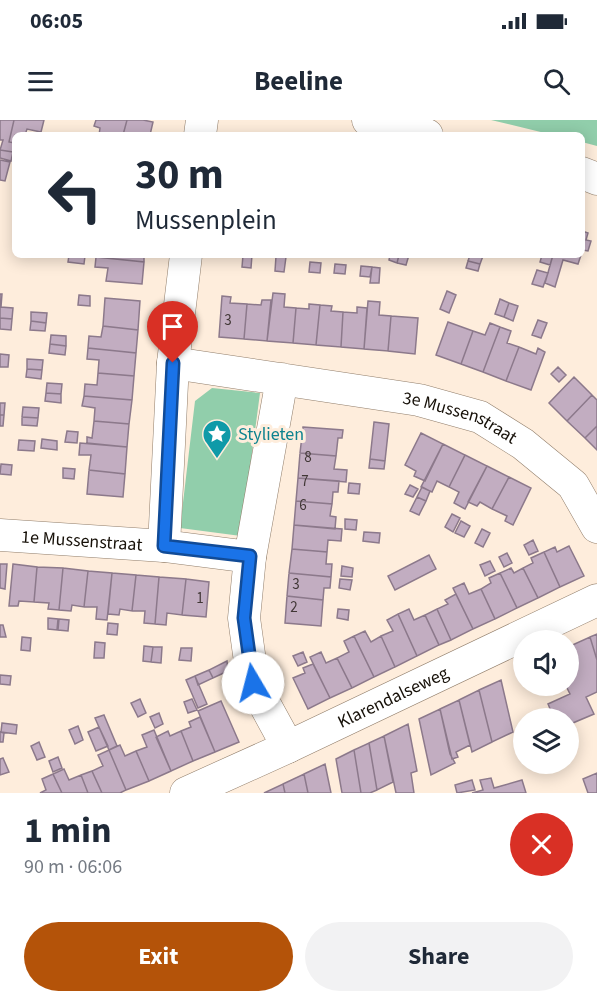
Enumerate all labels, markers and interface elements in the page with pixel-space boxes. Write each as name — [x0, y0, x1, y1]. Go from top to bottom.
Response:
text: 06:05 — [30, 5, 83, 37]
text: Beeline — [254, 62, 343, 101]
icon: menu — [24, 65, 57, 98]
icon: search — [540, 65, 573, 98]
text: 30 m — [135, 145, 224, 205]
icon: left — [36, 156, 114, 234]
text: Mussenplein — [135, 201, 277, 240]
pin — [147, 301, 198, 363]
icon: arrive — [156, 310, 189, 343]
house number: 3 — [224, 310, 232, 331]
street label: 3e Mussenstraat — [401, 385, 522, 450]
place icon: Stylieten — [201, 418, 233, 460]
place label: Stylieten — [238, 422, 304, 447]
house number: 8 — [304, 447, 312, 468]
house number: 7 — [301, 471, 309, 492]
house number: 6 — [299, 495, 307, 516]
street label: 1e Mussenstraat — [20, 524, 143, 557]
house number: 3 — [292, 574, 300, 595]
house number: 1 — [196, 588, 204, 609]
house number: 2 — [290, 597, 298, 618]
map controls — [513, 630, 579, 774]
button: sound — [513, 630, 579, 696]
position arrow — [221, 651, 285, 715]
street label: Klarendalseweg — [333, 660, 452, 734]
button: layers — [513, 708, 579, 774]
text: 1 min — [24, 805, 112, 856]
button: close — [510, 813, 573, 876]
text: 90 m · 06:06 — [24, 853, 122, 881]
button: Exit — [24, 922, 293, 991]
button: Share — [305, 922, 573, 991]

